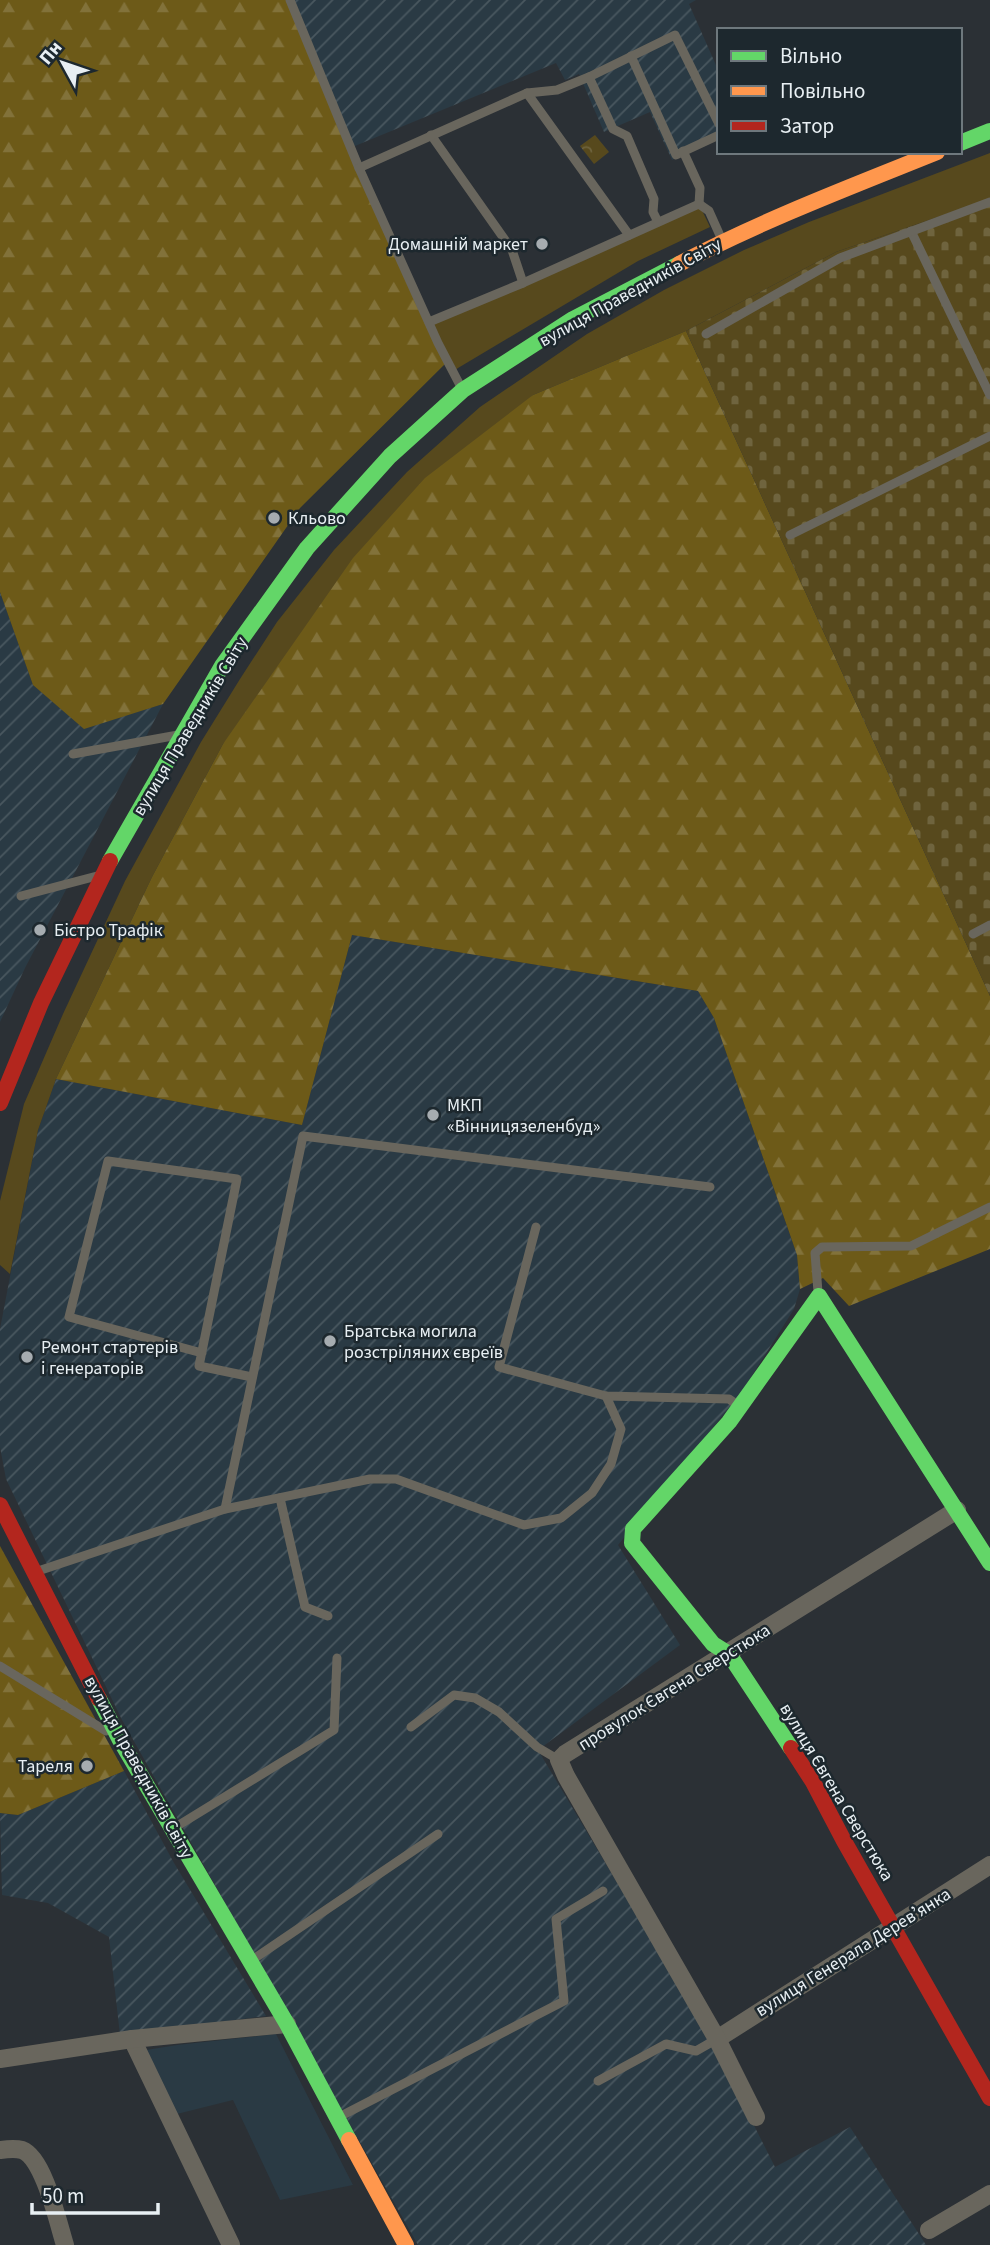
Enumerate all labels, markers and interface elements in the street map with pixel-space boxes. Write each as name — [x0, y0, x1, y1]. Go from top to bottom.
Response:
north arrow — [28, 28, 98, 98]
legend — [717, 28, 962, 154]
text: Пн — [33, 35, 69, 71]
text: Вільно — [780, 41, 842, 71]
text: Повільно — [780, 76, 865, 106]
text: Затор — [780, 111, 834, 141]
place label: Домашній маркет — [388, 232, 528, 257]
street label: вулиця Праведників Світу — [535, 232, 726, 353]
marker: Домашній маркет — [534, 236, 550, 252]
place label: Кльово — [288, 506, 346, 531]
marker: Кльово — [266, 510, 282, 526]
street label: вулиця Праведників Світу — [127, 631, 254, 821]
place label: Бістро Трафік — [54, 918, 163, 943]
marker: Бістро Трафік — [32, 922, 48, 938]
place label: МКП «Вінницязеленбуд» — [447, 1093, 600, 1139]
marker: МКП «Вінницязеленбуд» — [425, 1107, 441, 1123]
place label: Братська могила розстріляних євреїв — [344, 1319, 503, 1365]
marker: Братська могила розстріляних євреїв — [322, 1333, 338, 1349]
place label: Ремонт стартерів і генераторів — [41, 1335, 178, 1381]
marker: Ремонт стартерів і генераторів — [19, 1349, 35, 1365]
street label: провулок Євгена Сверстюка — [573, 1618, 775, 1757]
street label: вулиця Праведників Світу — [78, 1672, 199, 1863]
street label: вулиця Євгена Сверстюка — [773, 1699, 900, 1886]
place label: Тареля — [18, 1754, 73, 1779]
marker: Тареля — [79, 1758, 95, 1774]
street label: вулиця Генерала Деревʼянка — [751, 1882, 956, 2023]
scale bar — [32, 2172, 158, 2216]
text: 50 m — [42, 2181, 84, 2211]

